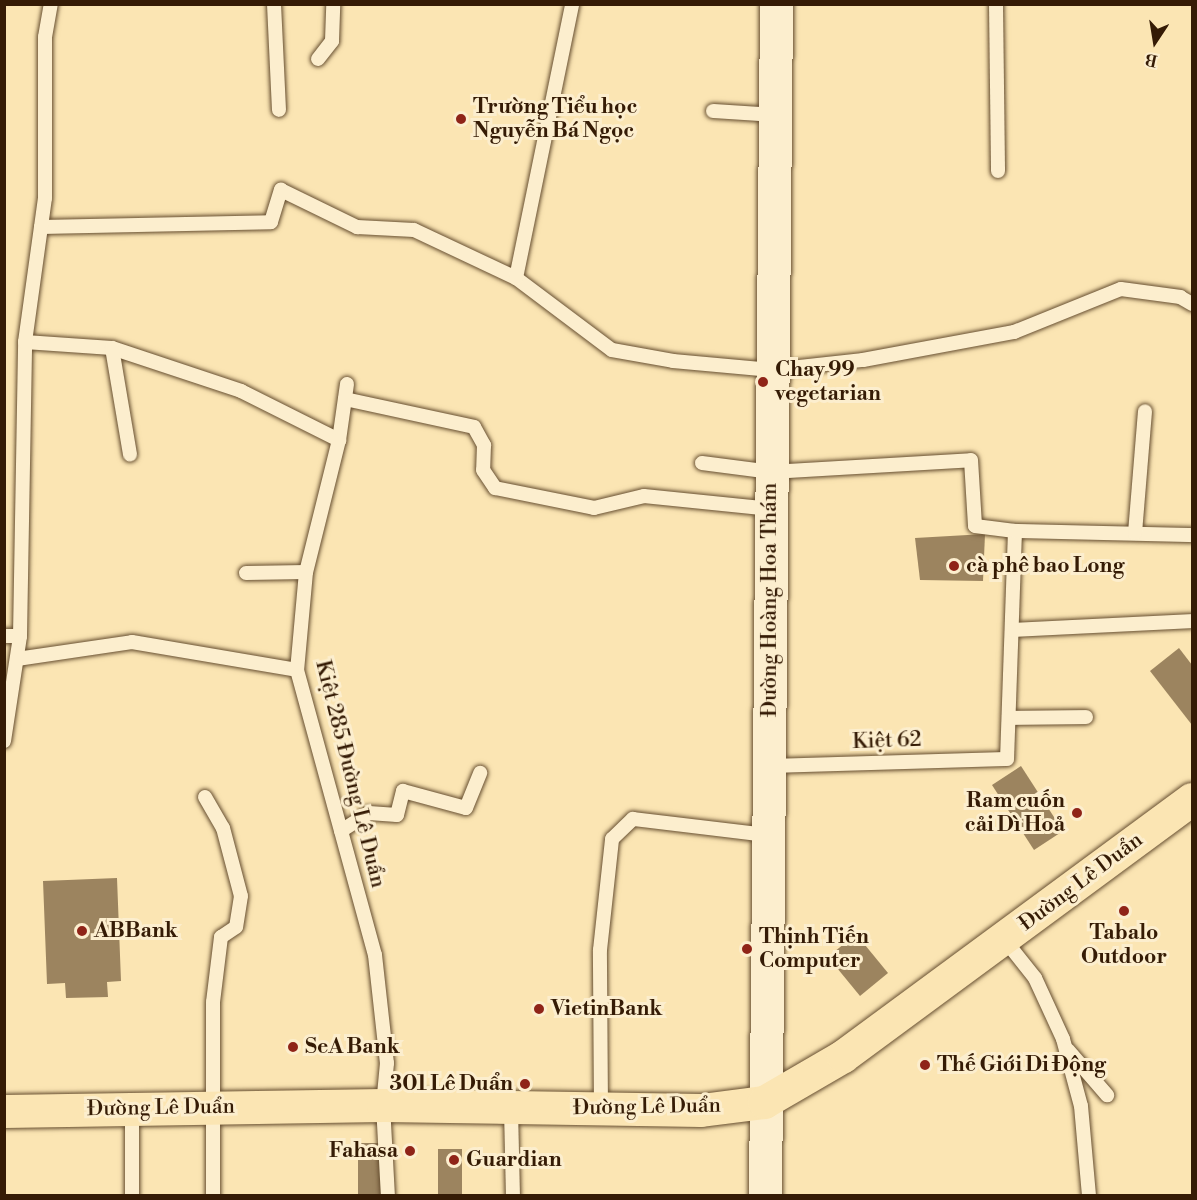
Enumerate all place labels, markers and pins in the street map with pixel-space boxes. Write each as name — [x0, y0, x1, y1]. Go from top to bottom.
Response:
place label: Trường Tiểu học Nguyễn Bá Ngọc — [473, 94, 637, 144]
marker: Trường Tiểu học Nguyễn Bá Ngọc — [454, 112, 468, 126]
place label: Chay 99 vegetarian — [775, 357, 881, 407]
marker: Chay 99 vegetarian — [756, 375, 770, 389]
place label: cà phê bao Long — [966, 553, 1124, 579]
marker: cà phê bao Long — [947, 559, 961, 573]
place label: Ram cuốn cải Dì Hoả — [965, 788, 1065, 838]
marker: Ram cuốn cải Dì Hoả — [1070, 806, 1084, 820]
marker: Tabalo Outdoor — [1117, 904, 1131, 918]
place label: ABBank — [94, 918, 178, 944]
place label: Tabalo Outdoor — [1081, 920, 1167, 970]
marker: ABBank — [75, 924, 89, 938]
place label: Thịnh Tiến Computer — [759, 924, 869, 974]
marker: Thịnh Tiến Computer — [740, 942, 754, 956]
place label: VietinBank — [551, 996, 662, 1022]
marker: VietinBank — [532, 1002, 546, 1016]
place label: SeA Bank — [305, 1034, 400, 1060]
marker: SeA Bank — [286, 1040, 300, 1054]
place label: Thế Giới Di Động — [937, 1052, 1106, 1078]
marker: Thế Giới Di Động — [918, 1058, 932, 1072]
place label: 301 Lê Duẩn — [389, 1071, 513, 1097]
marker: 301 Lê Duẩn — [518, 1077, 532, 1091]
place label: Fahasa — [329, 1138, 398, 1164]
marker: Fahasa — [403, 1144, 417, 1158]
place label: Guardian — [466, 1147, 562, 1173]
marker: Guardian — [447, 1153, 461, 1167]

